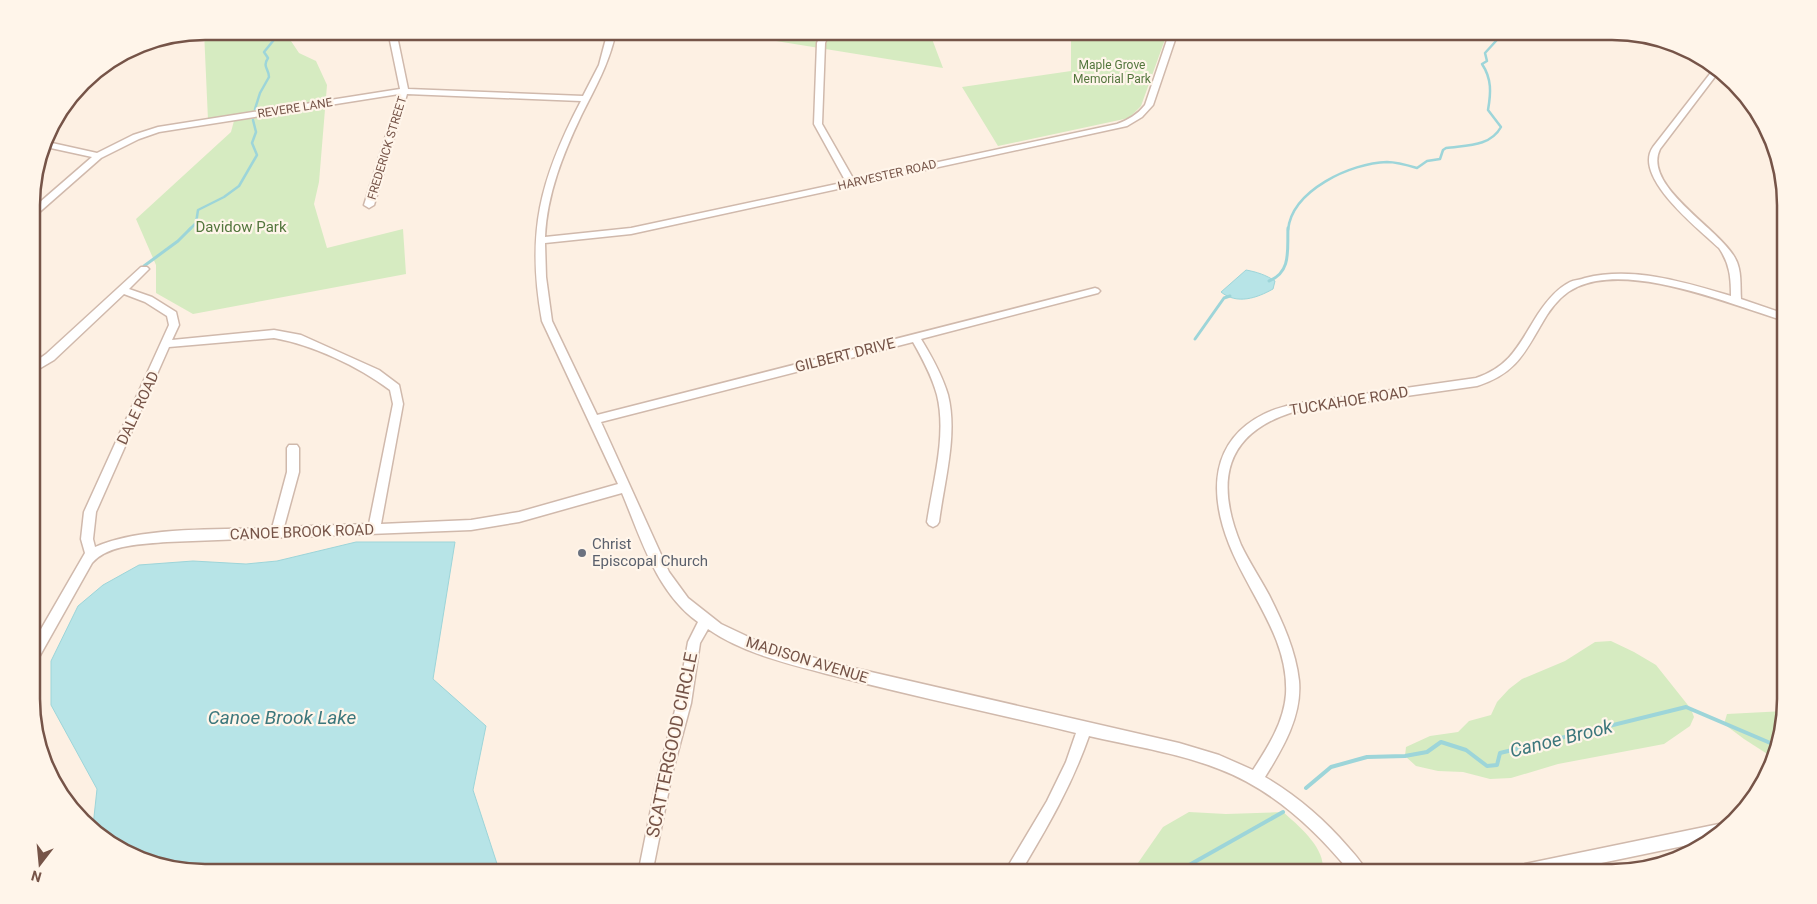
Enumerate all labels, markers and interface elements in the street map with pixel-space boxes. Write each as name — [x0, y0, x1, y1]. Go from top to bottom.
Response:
park label: Maple Grove Memorial Park — [1073, 58, 1152, 86]
street label: REVERE LANE — [257, 95, 334, 121]
street label: FREDERICK STREET — [365, 95, 409, 201]
street label: HARVESTER ROAD — [836, 157, 938, 193]
park label: Davidow Park — [195, 218, 287, 236]
street label: GILBERT DRIVE — [793, 334, 897, 376]
street label: DALE ROAD — [113, 368, 163, 448]
street label: TUCKAHOE ROAD — [1288, 383, 1410, 419]
street label: CANOE BROOK ROAD — [230, 520, 374, 544]
place label: Christ Episcopal Church — [592, 535, 708, 570]
marker: Christ Episcopal Church — [576, 547, 588, 559]
street label: MADISON AVENUE — [744, 633, 871, 687]
street label: SCATTERGOOD CIRCLE — [642, 650, 701, 839]
water label: Canoe Brook Lake — [208, 706, 357, 729]
water label: Canoe Brook — [1507, 714, 1616, 762]
north arrow — [15, 839, 65, 889]
text: N — [29, 867, 43, 886]

